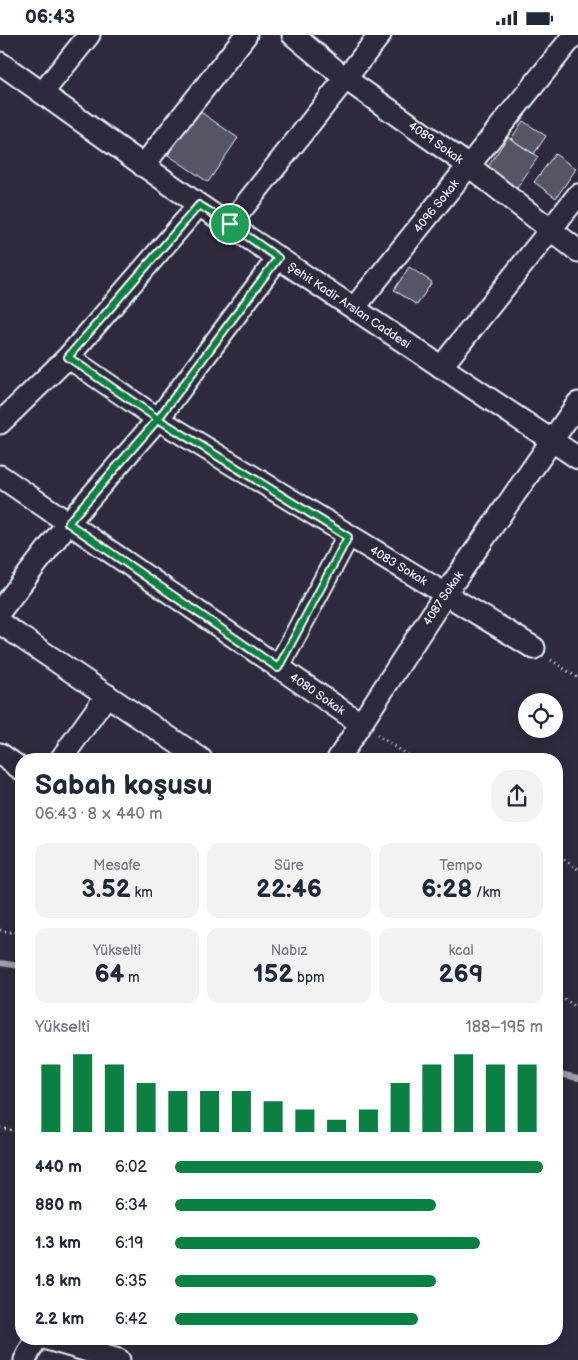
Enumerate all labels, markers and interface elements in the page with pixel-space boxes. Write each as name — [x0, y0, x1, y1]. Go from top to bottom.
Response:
text: 06:43 — [25, 6, 75, 29]
street label: 4089 Sokak — [405, 118, 466, 168]
street label: 4096 Sokak — [411, 177, 463, 236]
pin — [209, 203, 251, 245]
icon: arrive — [216, 210, 244, 238]
street label: Şehit Kadir Arslan Caddesi — [285, 259, 413, 352]
street label: 4083 Sokak — [367, 543, 430, 589]
street label: 4087 Sokak — [420, 568, 467, 628]
street label: 4080 Sokak — [287, 670, 348, 719]
map controls — [518, 693, 563, 738]
button: locate — [518, 693, 563, 738]
text: Sabah koşusu — [35, 769, 213, 802]
button: share — [491, 770, 543, 822]
text: 06:43 · 8 × 440 m — [35, 805, 163, 824]
text: Mesafe — [93, 857, 141, 874]
text: Süre — [274, 857, 304, 874]
text: Tempo — [440, 857, 482, 874]
text: 3.52 — [81, 874, 131, 905]
text: 22:46 — [256, 874, 322, 905]
text: 6:28 — [421, 874, 472, 905]
text: km — [131, 884, 153, 901]
text: /km — [472, 884, 501, 901]
text: Yükselti — [93, 942, 141, 959]
text: Nabız — [271, 942, 307, 959]
text: kcal — [448, 942, 474, 959]
text: 64 — [94, 959, 124, 990]
text: 152 — [253, 959, 293, 990]
text: 269 — [439, 959, 483, 990]
text: m — [124, 969, 140, 986]
text: bpm — [293, 969, 325, 986]
text: Yükselti — [35, 1018, 90, 1037]
text: 188–195 m — [465, 1018, 543, 1037]
text: 440 m — [35, 1158, 82, 1177]
text: 6:02 — [115, 1158, 147, 1177]
text: 880 m — [35, 1196, 82, 1215]
text: 6:34 — [115, 1196, 148, 1215]
text: 1.3 km — [35, 1234, 81, 1253]
text: 6:19 — [115, 1234, 143, 1253]
text: 1.8 km — [35, 1272, 81, 1291]
text: 6:35 — [115, 1272, 147, 1291]
text: 2.2 km — [35, 1310, 84, 1329]
text: 6:42 — [115, 1310, 147, 1329]

